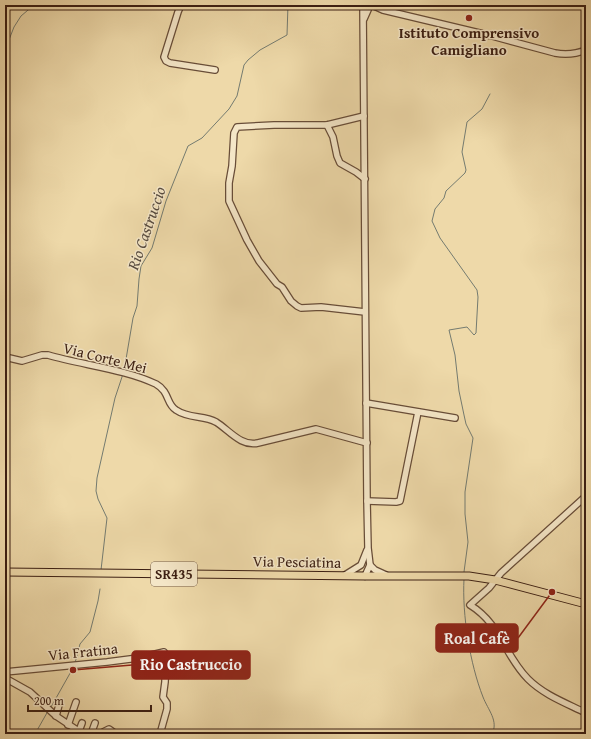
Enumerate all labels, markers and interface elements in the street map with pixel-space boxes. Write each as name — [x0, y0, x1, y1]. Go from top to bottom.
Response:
marker: Istituto Comprensivo Camigliano — [464, 13, 474, 23]
place label: Istituto Comprensivo Camigliano — [399, 22, 539, 60]
water label: Rio Castruccio — [120, 183, 172, 274]
street label: Via Corte Mei — [61, 337, 149, 378]
street label: Via Pesciatina — [253, 550, 341, 573]
road number: SR435 — [151, 562, 197, 586]
callout: Roal Cafè — [436, 624, 518, 652]
text: Roal Cafè — [444, 626, 510, 650]
street label: Via Fratina — [47, 637, 119, 666]
callout: Rio Castruccio — [132, 651, 250, 679]
text: Rio Castruccio — [140, 652, 242, 676]
scale bar — [28, 687, 151, 713]
text: 200 m — [34, 692, 64, 709]

